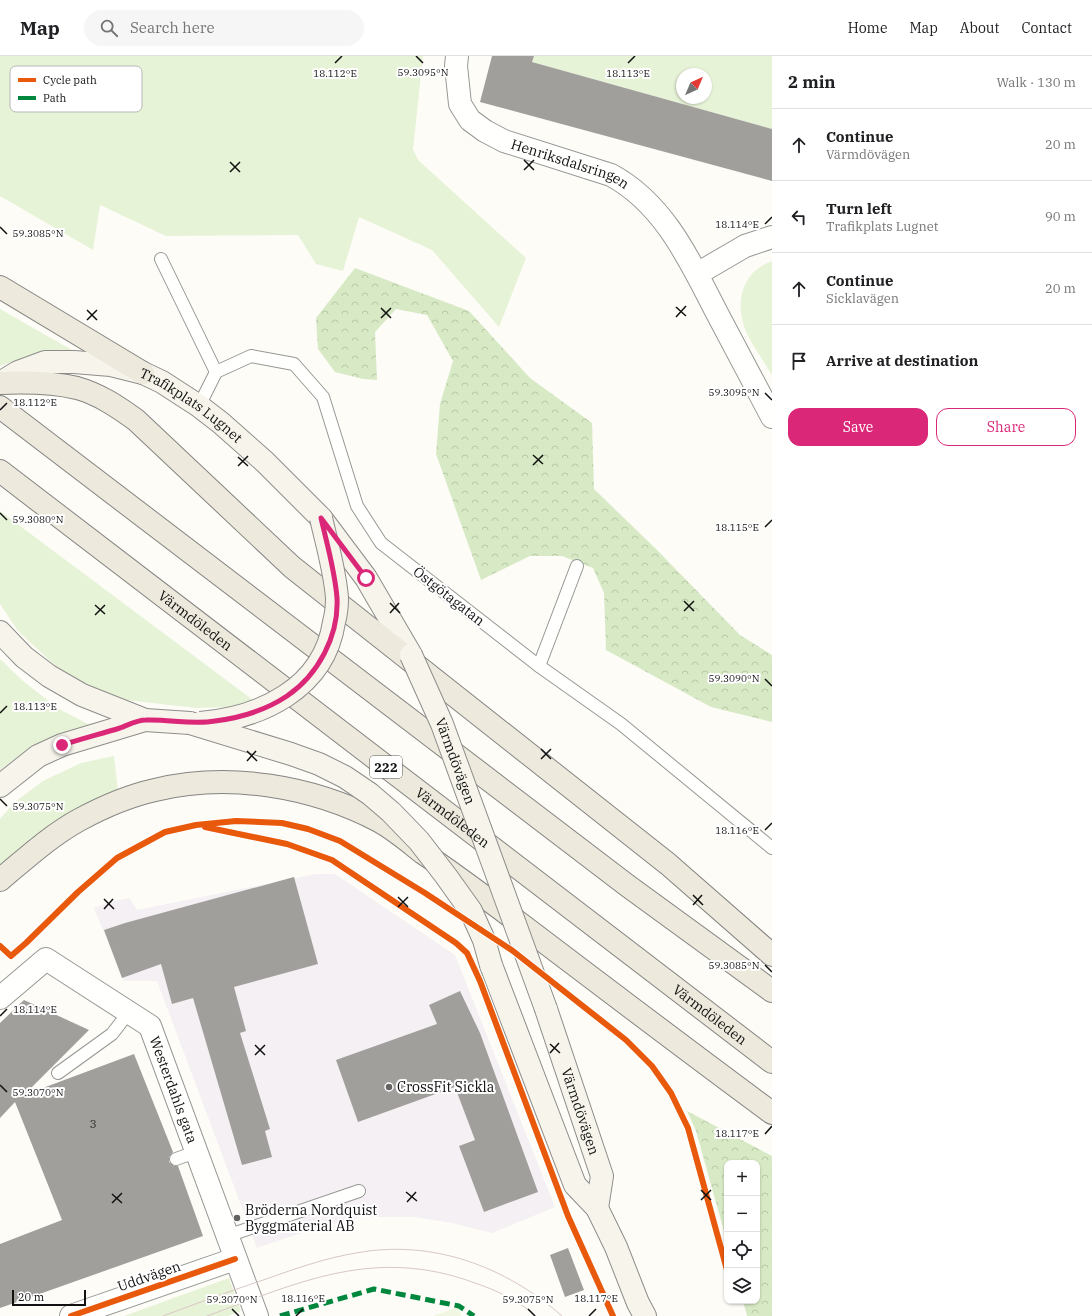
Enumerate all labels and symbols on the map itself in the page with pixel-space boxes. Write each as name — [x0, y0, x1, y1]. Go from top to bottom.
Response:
legend — [10, 66, 142, 112]
text: 59.3095°N — [397, 66, 449, 79]
text: 18.112°E — [313, 67, 357, 80]
text: 18.113°E — [606, 67, 650, 80]
north arrow — [676, 68, 712, 104]
text: Cycle path — [43, 73, 97, 87]
text: Path — [43, 91, 66, 105]
street label: Henriksdalsringen — [509, 135, 633, 193]
text: 18.114°E — [715, 218, 759, 231]
text: 59.3085°N — [12, 227, 64, 240]
street label: Trafikplats Lugnet — [137, 364, 246, 447]
text: 59.3095°N — [708, 386, 760, 399]
text: 18.112°E — [13, 396, 57, 409]
text: 59.3080°N — [12, 513, 64, 526]
text: 18.115°E — [715, 521, 759, 534]
street label: Östgötagatan — [410, 562, 489, 630]
route start — [357, 569, 375, 587]
street label: Värmdöleden — [155, 586, 236, 655]
text: 59.3090°N — [708, 672, 760, 685]
text: 18.113°E — [13, 700, 57, 713]
street label: Värmdövägen — [431, 715, 480, 807]
route end — [53, 736, 71, 754]
road number: 222 — [370, 756, 402, 778]
street label: Värmdöleden — [412, 783, 493, 852]
text: 59.3075°N — [12, 800, 64, 813]
text: 18.116°E — [715, 824, 759, 837]
text: 59.3085°N — [708, 959, 760, 972]
street label: Värmdöleden — [669, 980, 751, 1049]
text: 18.114°E — [13, 1003, 57, 1016]
street label: Westerdahls gata — [146, 1034, 202, 1146]
street label: Värmdövägen — [557, 1066, 603, 1157]
place label: CrossFit Sickla — [397, 1078, 495, 1096]
marker: CrossFit Sickla — [384, 1082, 394, 1092]
text: 59.3070°N — [12, 1086, 64, 1099]
house number: 3 — [89, 1116, 97, 1131]
text: 18.117°E — [715, 1127, 759, 1140]
place label: Bröderna Nordquist Byggmaterial AB — [245, 1201, 377, 1235]
marker: Bröderna Nordquist Byggmaterial AB — [232, 1213, 242, 1223]
street label: Uddvägen — [115, 1257, 183, 1295]
scale bar — [12, 1288, 86, 1307]
text: 18.116°E — [281, 1292, 325, 1305]
text: 18.117°E — [574, 1292, 618, 1305]
text: 59.3070°N — [206, 1293, 258, 1306]
text: 59.3075°N — [502, 1293, 554, 1306]

